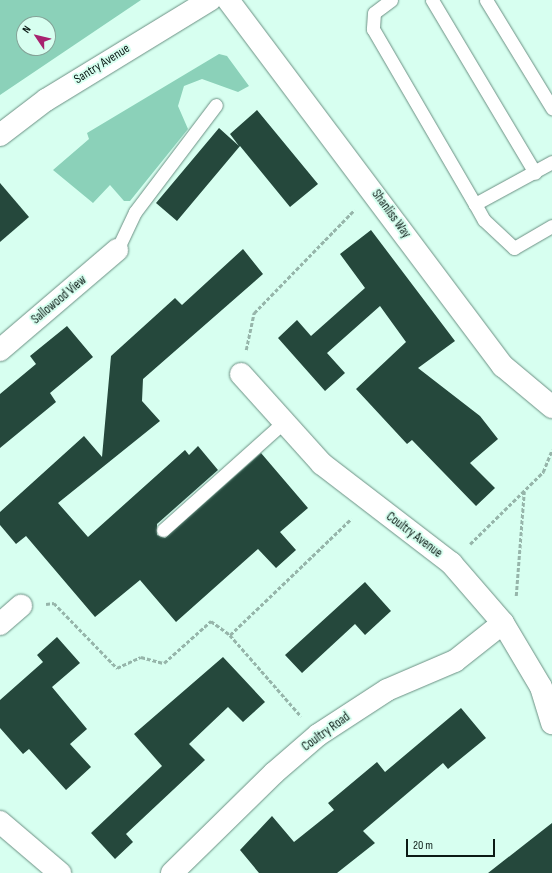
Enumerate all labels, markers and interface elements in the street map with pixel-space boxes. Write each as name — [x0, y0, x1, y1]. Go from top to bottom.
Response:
north arrow — [16, 16, 56, 56]
text: N — [20, 23, 34, 36]
street label: Santry Avenue — [71, 41, 133, 87]
street label: Shanliss Way — [368, 187, 414, 241]
street label: Sallowood View — [28, 272, 90, 328]
street label: Coultry Avenue — [383, 509, 445, 561]
street label: Coultry Road — [299, 709, 353, 755]
scale bar — [408, 831, 497, 857]
text: 20 m — [413, 838, 433, 853]

